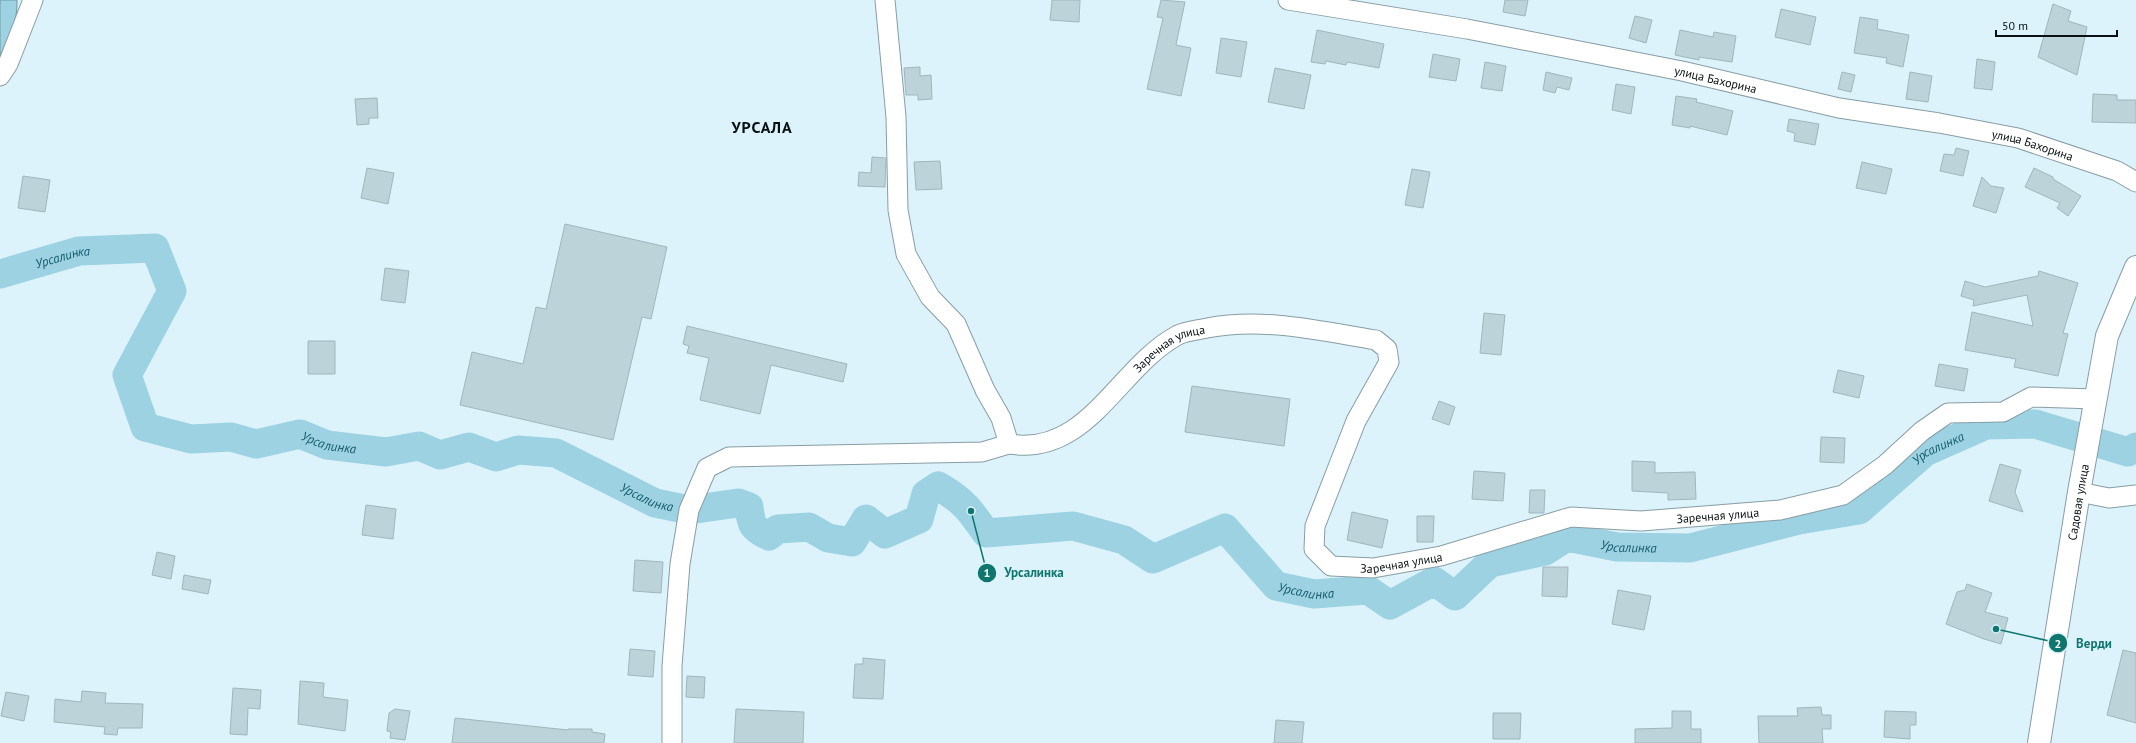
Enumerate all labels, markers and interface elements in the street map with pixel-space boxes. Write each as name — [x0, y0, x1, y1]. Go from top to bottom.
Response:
scale bar — [1996, 12, 2117, 38]
text: 50 m — [2002, 18, 2028, 33]
street label: улица Бахорина — [1673, 62, 1758, 96]
district label: УРСАЛА — [730, 117, 793, 137]
street label: улица Бахорина — [1991, 126, 2075, 163]
water label: Урсалинка — [33, 242, 91, 272]
street label: Заречная улица — [1130, 321, 1206, 375]
water label: Урсалинка — [299, 427, 358, 457]
water label: Урсалинка — [1908, 427, 1967, 468]
street label: Садовая улица — [2064, 463, 2091, 541]
water label: Урсалинка — [618, 478, 676, 515]
street label: Заречная улица — [1676, 504, 1760, 526]
water label: Урсалинка — [1599, 535, 1657, 556]
street label: Заречная улица — [1360, 548, 1443, 575]
callout: Урсалинка — [977, 560, 1072, 585]
text: Урсалинка — [1003, 564, 1064, 581]
text: 1 — [984, 565, 990, 580]
water label: Урсалинка — [1277, 578, 1335, 603]
callout: Верди — [2048, 631, 2120, 656]
text: Верди — [2076, 635, 2112, 652]
text: 2 — [2055, 636, 2061, 651]

